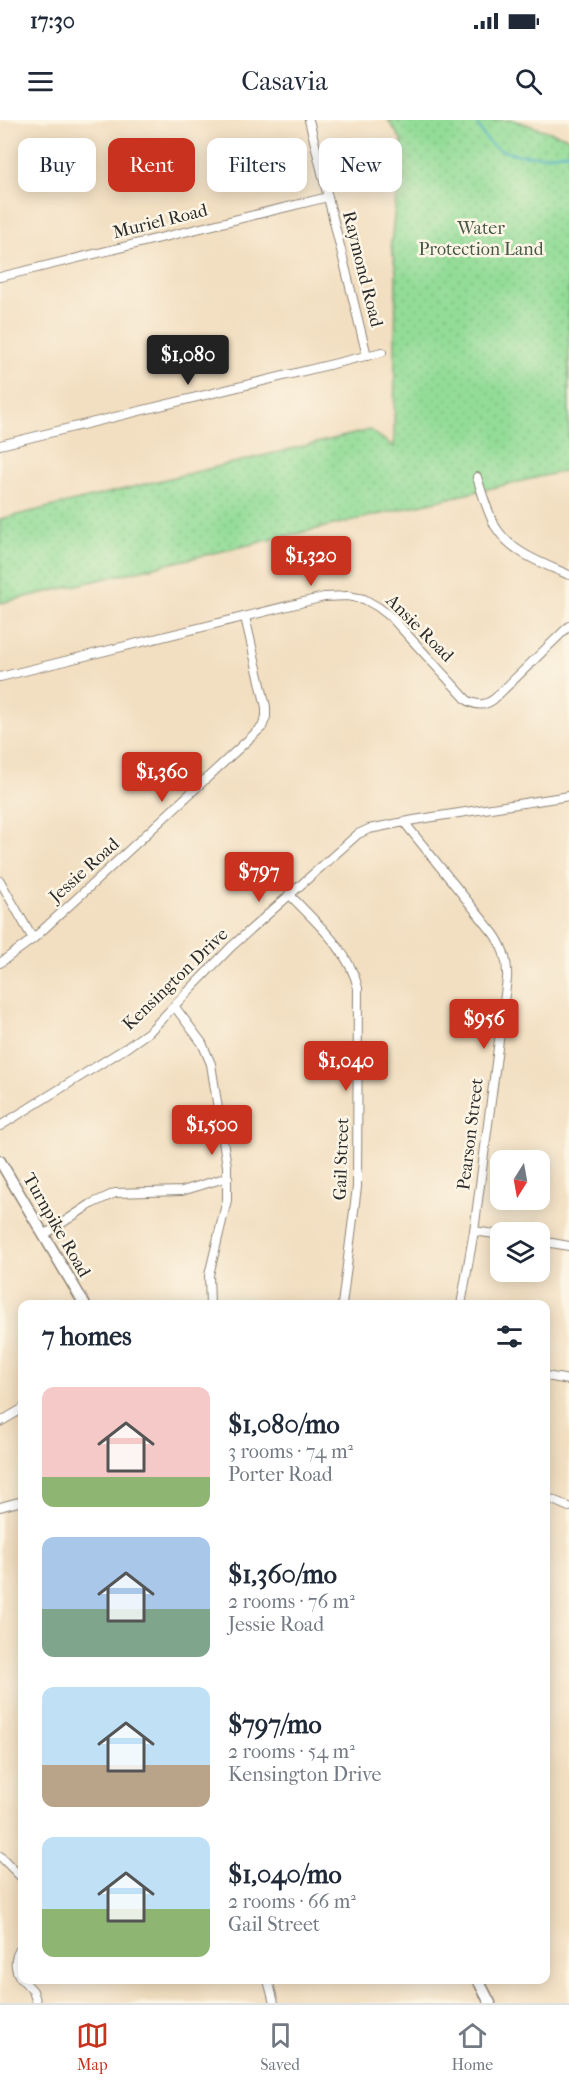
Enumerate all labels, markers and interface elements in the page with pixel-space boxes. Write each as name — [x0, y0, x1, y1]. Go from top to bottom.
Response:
text: 17:30 — [30, 8, 75, 34]
icon: menu — [24, 65, 57, 98]
text: Casavia — [241, 65, 328, 97]
icon: search — [512, 65, 545, 98]
chip: Buy — [18, 138, 96, 192]
chip: Rent — [108, 138, 195, 192]
chip: Filters — [207, 138, 307, 192]
chip: New — [319, 138, 402, 192]
street label: Muriel Road — [111, 200, 210, 243]
street label: Raymond Road — [338, 209, 387, 330]
park label: Water Protection Land — [418, 218, 544, 260]
pin: $1,080 — [139, 335, 237, 386]
text: $1,080 — [161, 343, 215, 366]
pin: $1,320 — [262, 536, 360, 587]
text: $1,320 — [285, 544, 337, 567]
street label: Ansie Road — [381, 590, 458, 667]
pin: $1,360 — [113, 752, 211, 803]
text: $1,360 — [136, 760, 188, 783]
street label: Jessie Road — [44, 833, 124, 908]
pin: $797 — [223, 852, 295, 903]
text: $797 — [239, 860, 279, 883]
street label: Kensington Drive — [118, 924, 232, 1035]
pin: $956 — [448, 999, 520, 1050]
text: $956 — [464, 1007, 504, 1030]
pin: $1,040 — [297, 1041, 395, 1092]
text: $1,040 — [318, 1049, 374, 1072]
street label: Pearson Street — [453, 1076, 488, 1191]
pin: $1,500 — [163, 1105, 261, 1156]
text: $1,500 — [186, 1113, 238, 1136]
street label: Gail Street — [330, 1117, 353, 1201]
north arrow — [490, 1150, 550, 1210]
map controls — [490, 1150, 550, 1282]
street label: Turnpike Road — [18, 1169, 95, 1281]
button: layers — [490, 1222, 550, 1282]
icon: filters — [493, 1320, 526, 1353]
text: 7 homes — [42, 1321, 132, 1352]
text: $1,080/mo — [228, 1409, 340, 1440]
icon: home — [90, 1411, 162, 1483]
text: 3 rooms · 74 m² — [228, 1440, 353, 1463]
text: Porter Road — [228, 1463, 333, 1486]
text: $1,360/mo — [228, 1559, 337, 1590]
icon: home — [90, 1561, 162, 1633]
text: 2 rooms · 76 m² — [228, 1590, 355, 1613]
text: Jessie Road — [228, 1613, 324, 1636]
text: $797/mo — [228, 1709, 322, 1740]
icon: home — [90, 1711, 162, 1783]
text: 2 rooms · 54 m² — [228, 1740, 355, 1763]
text: Kensington Drive — [228, 1763, 382, 1786]
text: $1,040/mo — [228, 1859, 342, 1890]
icon: home — [90, 1861, 162, 1933]
text: 2 rooms · 66 m² — [228, 1890, 356, 1913]
text: Gail Street — [228, 1913, 320, 1936]
tab: Map — [76, 2019, 109, 2074]
tab: Saved — [260, 2019, 300, 2074]
tab: Home — [452, 2019, 493, 2074]

